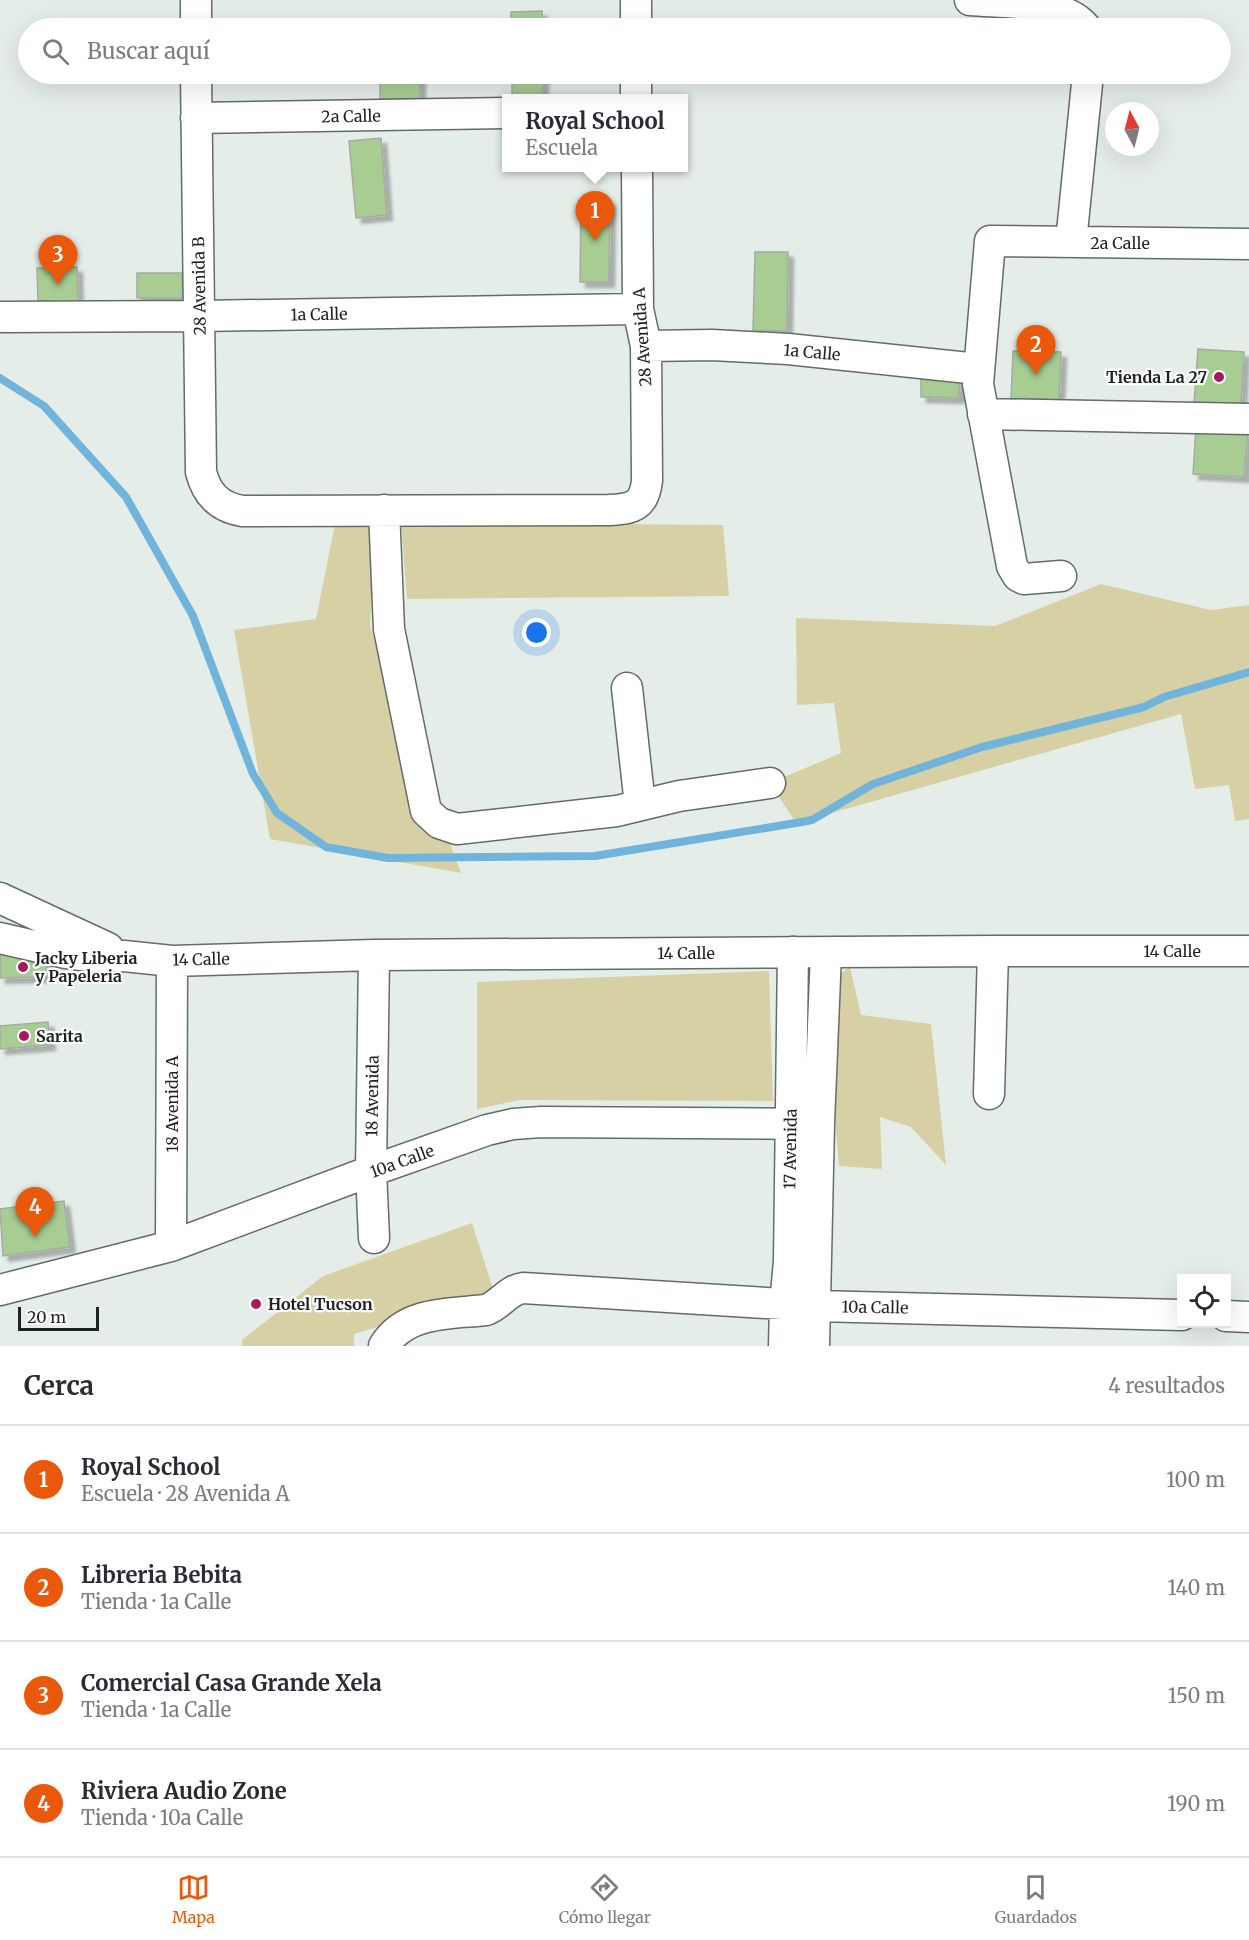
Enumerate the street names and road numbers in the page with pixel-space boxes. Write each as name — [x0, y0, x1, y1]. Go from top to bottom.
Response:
street label: 2a Calle — [321, 105, 381, 127]
street label: 2a Calle — [1090, 233, 1150, 253]
street label: 28 Avenida B — [188, 236, 210, 336]
street label: 28 Avenida A — [629, 286, 655, 387]
street label: 1a Calle — [290, 304, 348, 324]
street label: 1a Calle — [783, 340, 841, 364]
street label: 14 Calle — [1143, 941, 1201, 961]
street label: 14 Calle — [657, 943, 715, 963]
street label: 14 Calle — [172, 948, 230, 970]
street label: 18 Avenida A — [162, 1055, 182, 1152]
street label: 18 Avenida — [361, 1055, 383, 1137]
street label: 17 Avenida — [779, 1108, 801, 1190]
street label: 10a Calle — [367, 1140, 437, 1182]
street label: 10a Calle — [841, 1296, 909, 1318]

